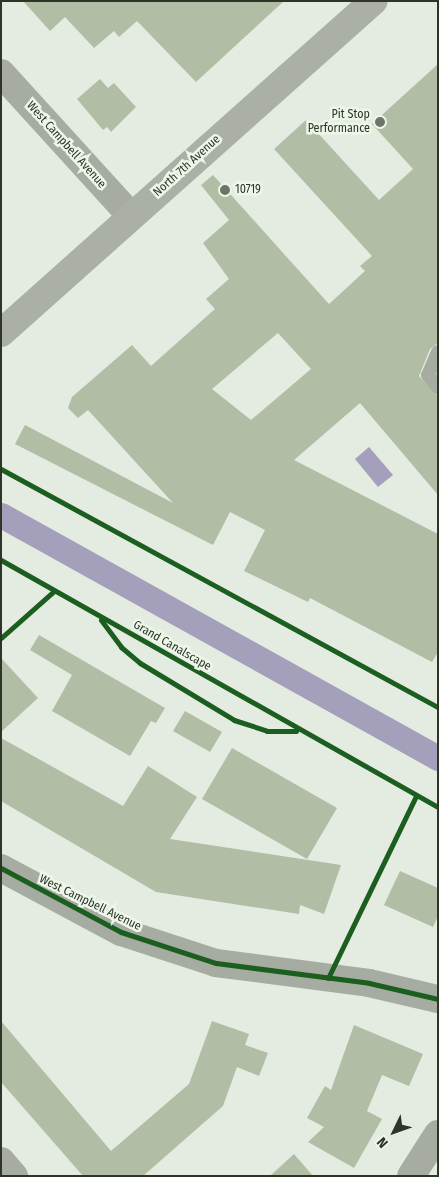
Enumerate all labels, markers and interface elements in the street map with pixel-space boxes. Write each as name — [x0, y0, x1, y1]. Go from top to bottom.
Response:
street label: West Campbell Avenue — [23, 99, 109, 191]
place label: Pit Stop Performance — [308, 108, 370, 136]
marker: Pit Stop Performance — [374, 116, 386, 128]
street label: North 7th Avenue — [151, 132, 223, 200]
place label: 10719 — [235, 183, 261, 197]
marker: 10719 — [219, 184, 231, 196]
street label: Grand Canalscape — [130, 618, 214, 674]
street label: West Campbell Avenue — [37, 872, 143, 934]
north arrow — [369, 1107, 419, 1157]
text: N — [373, 1134, 392, 1151]

